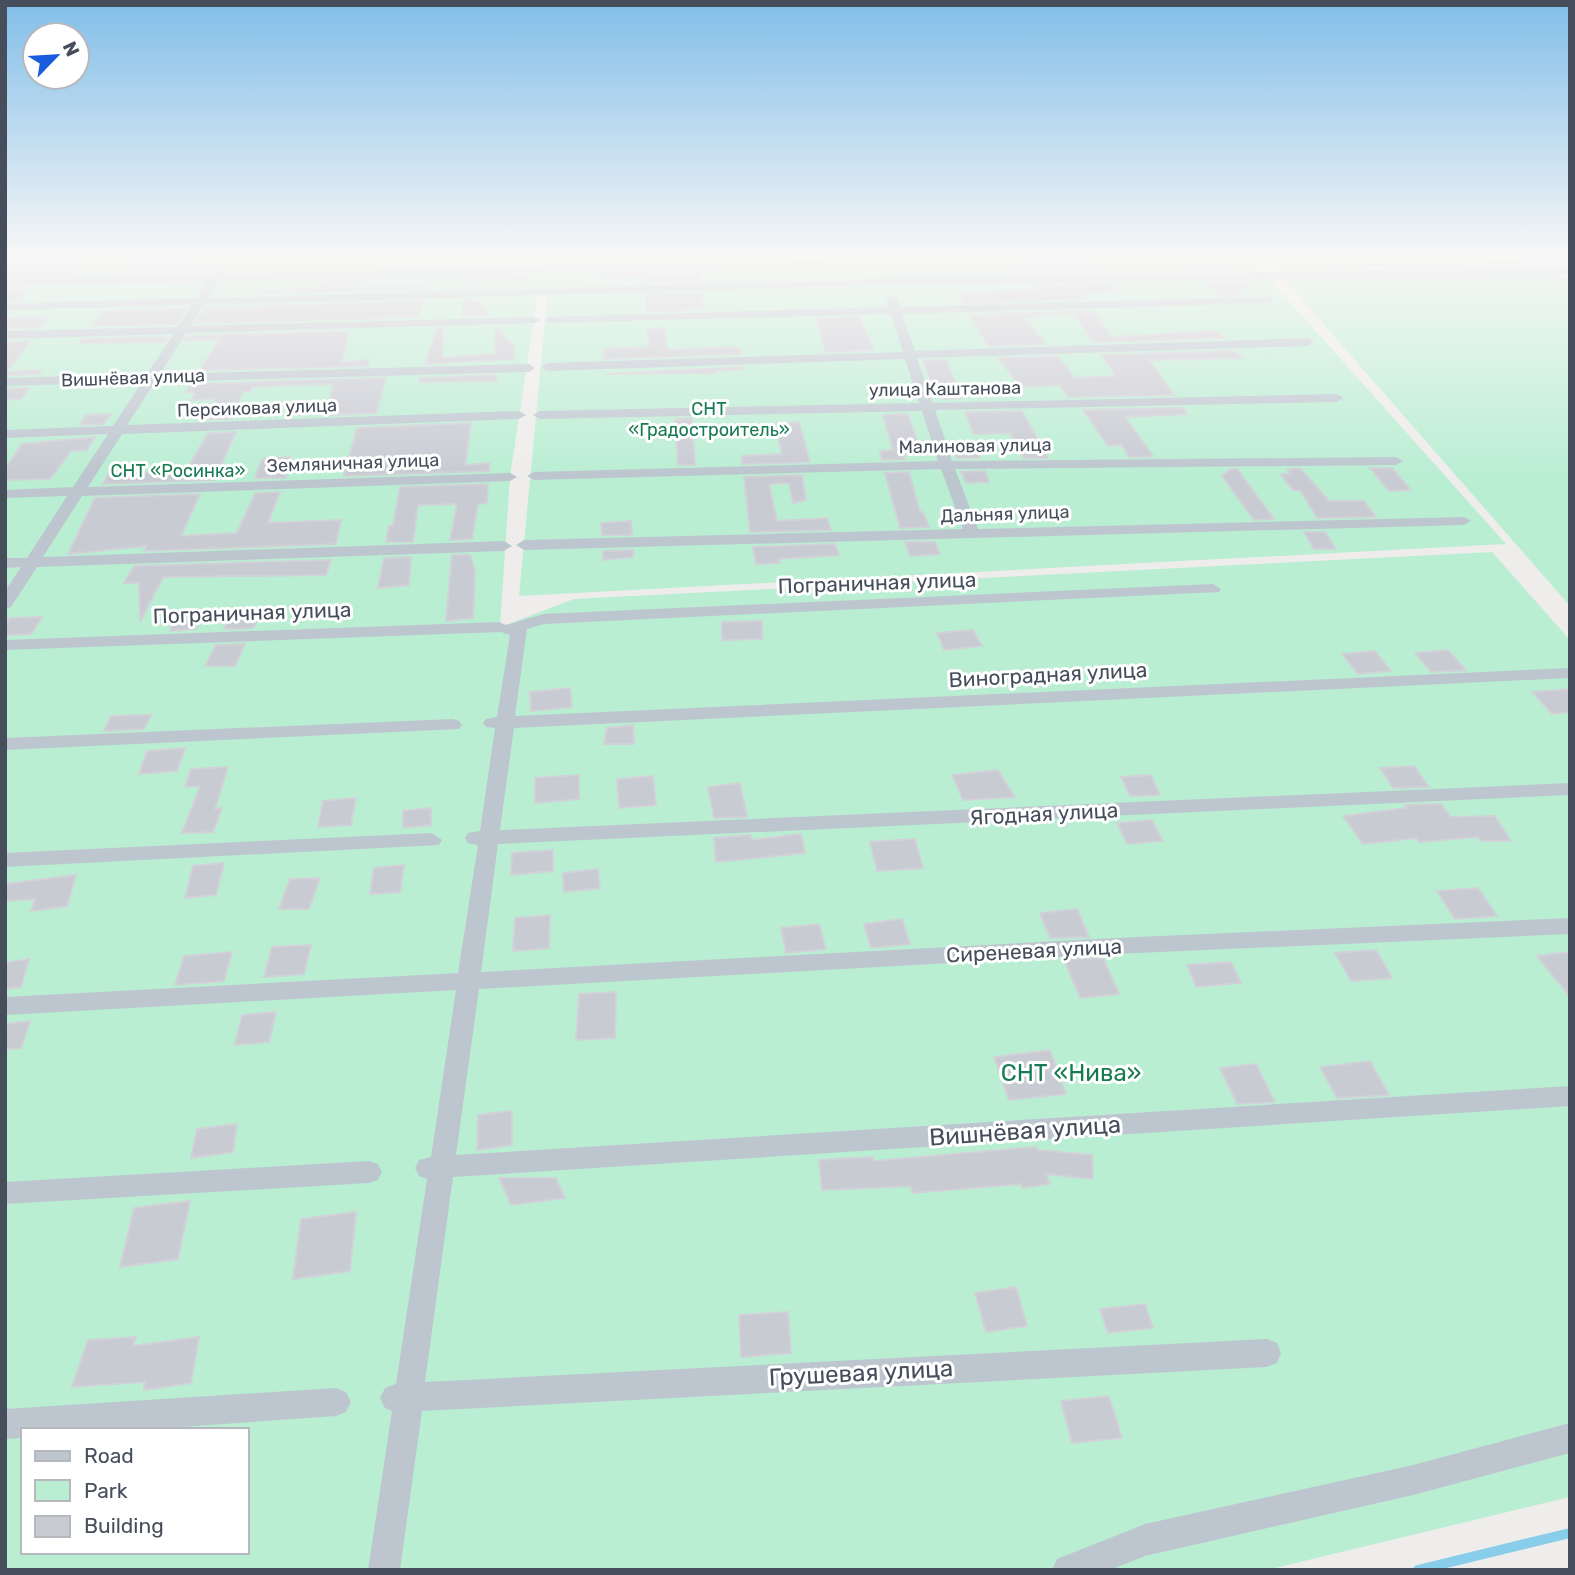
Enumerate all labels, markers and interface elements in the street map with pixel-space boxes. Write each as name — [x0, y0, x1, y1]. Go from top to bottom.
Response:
north arrow — [21, 21, 91, 91]
text: N — [58, 38, 84, 60]
street label: Вишнёвая улица — [61, 364, 205, 392]
street label: улица Каштанова — [869, 377, 1021, 401]
street label: Персиковая улица — [177, 394, 337, 422]
park label: СНТ «Градостроитель» — [628, 398, 790, 441]
street label: Малиновая улица — [898, 434, 1052, 458]
street label: Земляничная улица — [266, 449, 440, 477]
park label: СНТ «Росинка» — [111, 460, 245, 482]
street label: Дальняя улица — [940, 501, 1070, 527]
street label: Пограничная улица — [777, 567, 977, 598]
street label: Пограничная улица — [152, 597, 352, 628]
street label: Виноградная улица — [948, 657, 1148, 692]
street label: Ягодная улица — [969, 797, 1119, 830]
street label: Сиреневая улица — [945, 933, 1122, 968]
park label: СНТ «Нива» — [1001, 1059, 1141, 1087]
street label: Вишнёвая улица — [928, 1110, 1122, 1152]
street label: Грушевая улица — [768, 1354, 954, 1392]
legend — [21, 1428, 248, 1554]
text: Road — [84, 1443, 134, 1468]
text: Park — [84, 1478, 128, 1503]
text: Building — [84, 1513, 164, 1538]

